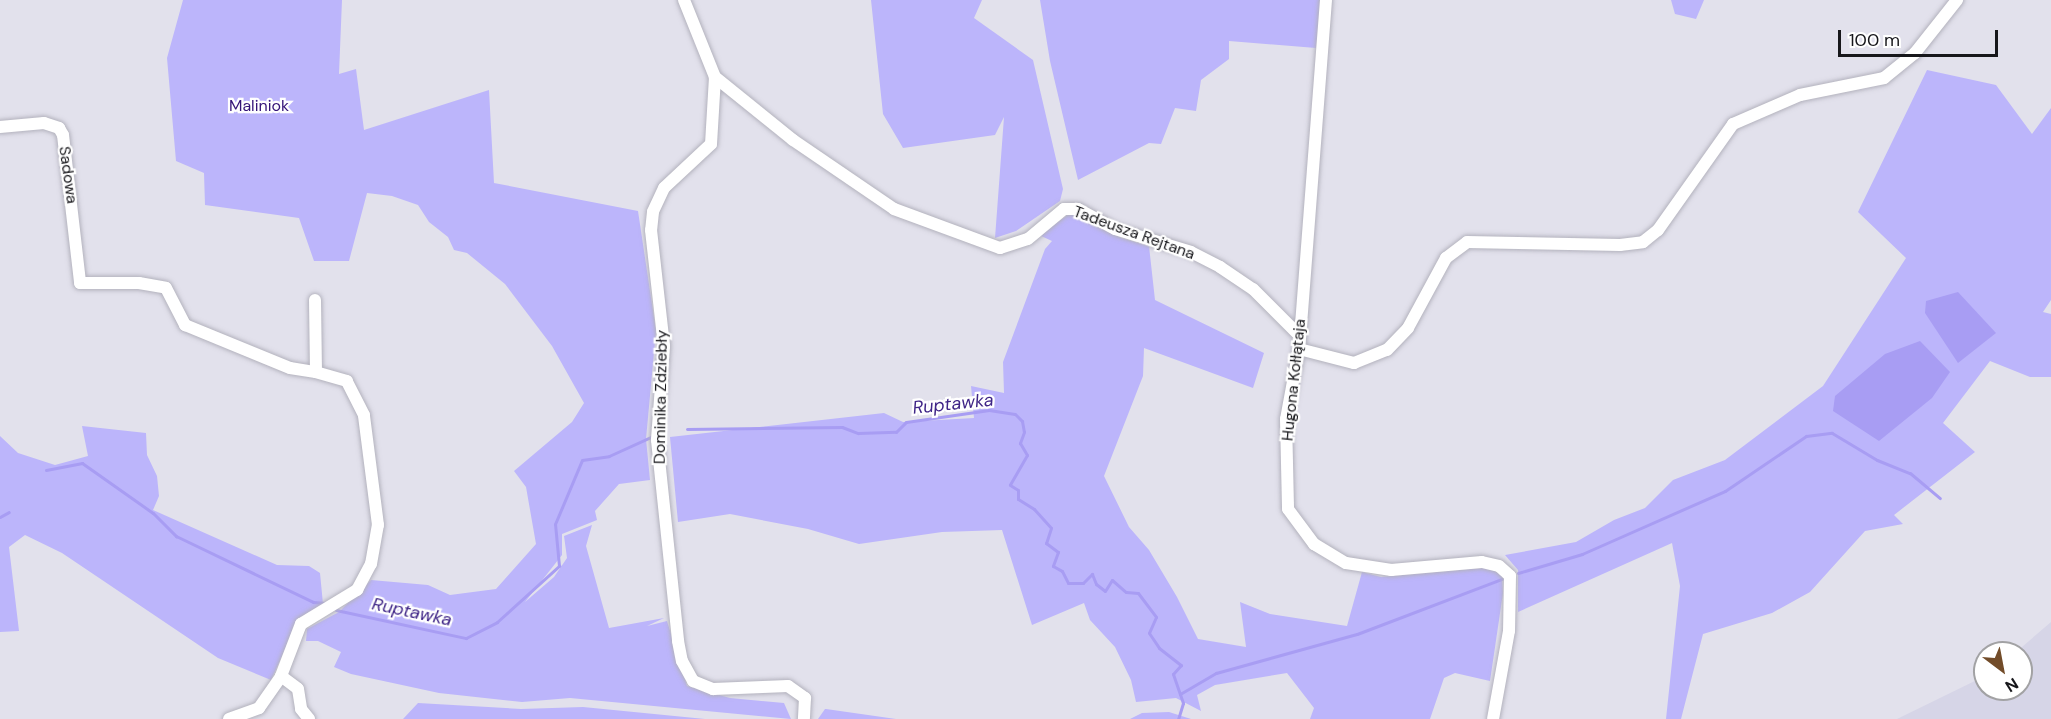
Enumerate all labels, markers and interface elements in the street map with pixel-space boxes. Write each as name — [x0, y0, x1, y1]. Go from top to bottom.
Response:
scale bar — [1841, 18, 2002, 56]
text: 100 m — [1849, 28, 1900, 52]
park label: Maliniok — [229, 96, 289, 116]
street label: Sadowa — [54, 145, 82, 205]
street label: Tadeusza Rejtana — [1071, 202, 1197, 264]
street label: Hugona Kołłątaja — [1278, 318, 1310, 442]
street label: Dominika Zdziebły — [650, 330, 672, 464]
water label: Ruptawka — [911, 389, 995, 419]
water label: Ruptawka — [370, 593, 454, 631]
north arrow — [1973, 641, 2033, 701]
text: N — [2001, 673, 2022, 697]

